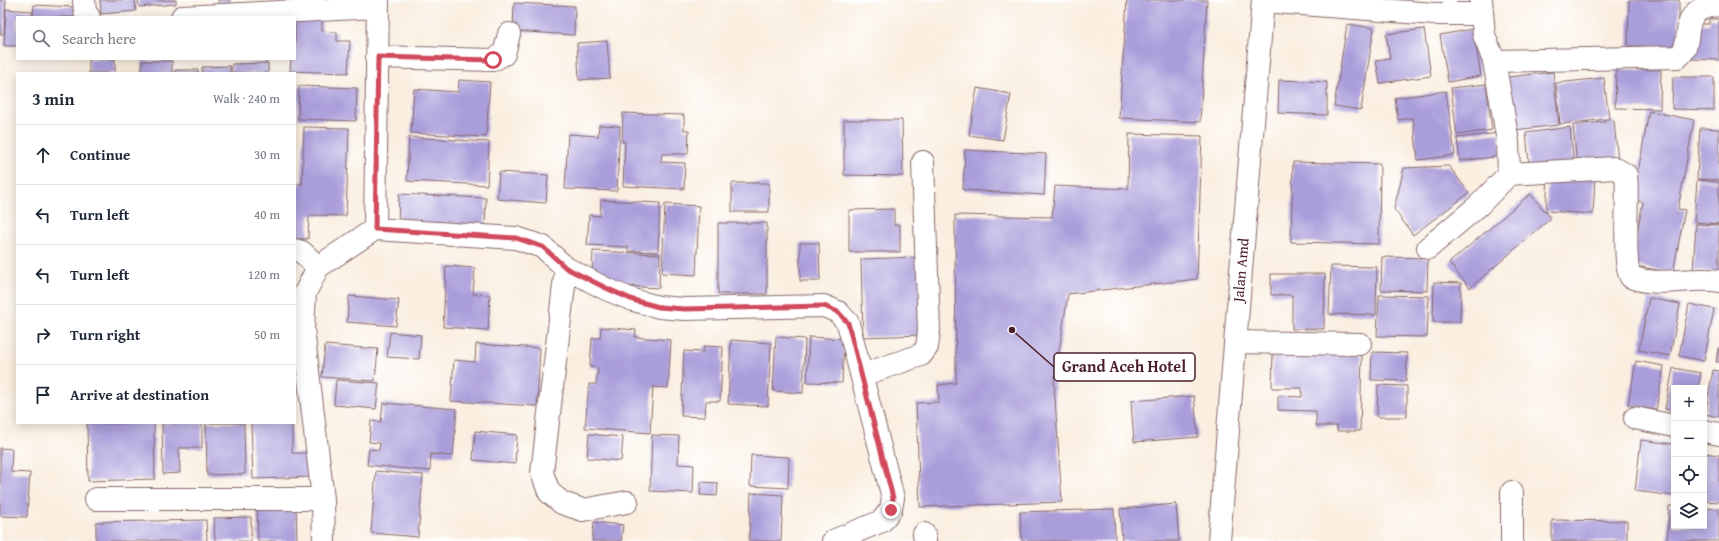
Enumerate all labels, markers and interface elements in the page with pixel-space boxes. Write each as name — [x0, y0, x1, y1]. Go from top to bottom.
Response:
search box — [16, 16, 296, 60]
icon: search — [30, 27, 52, 49]
text: Search here — [62, 28, 136, 49]
route start — [484, 51, 502, 69]
text: 3 min — [32, 86, 74, 111]
text: Walk · 240 m — [213, 89, 280, 108]
icon: ahead — [32, 144, 54, 166]
text: Continue — [70, 144, 131, 165]
text: 30 m — [254, 145, 280, 164]
icon: left — [32, 204, 54, 226]
text: Turn left — [70, 204, 129, 225]
text: 40 m — [254, 205, 280, 224]
street label: Jalan Amd — [1227, 237, 1254, 305]
icon: left — [32, 264, 54, 286]
text: Turn left — [70, 264, 129, 285]
text: 120 m — [248, 265, 280, 284]
icon: right — [32, 324, 54, 346]
text: Turn right — [70, 324, 141, 345]
text: 50 m — [254, 325, 280, 344]
callout: Grand Aceh Hotel — [1054, 353, 1195, 381]
text: Grand Aceh Hotel — [1062, 354, 1186, 378]
icon: arrive — [32, 384, 54, 406]
text: Arrive at destination — [70, 384, 209, 405]
map controls — [1671, 385, 1707, 529]
button: + — [1671, 385, 1707, 421]
button: − — [1671, 421, 1707, 457]
button: locate — [1671, 457, 1707, 493]
button: layers — [1671, 493, 1707, 529]
route end — [882, 501, 900, 519]

